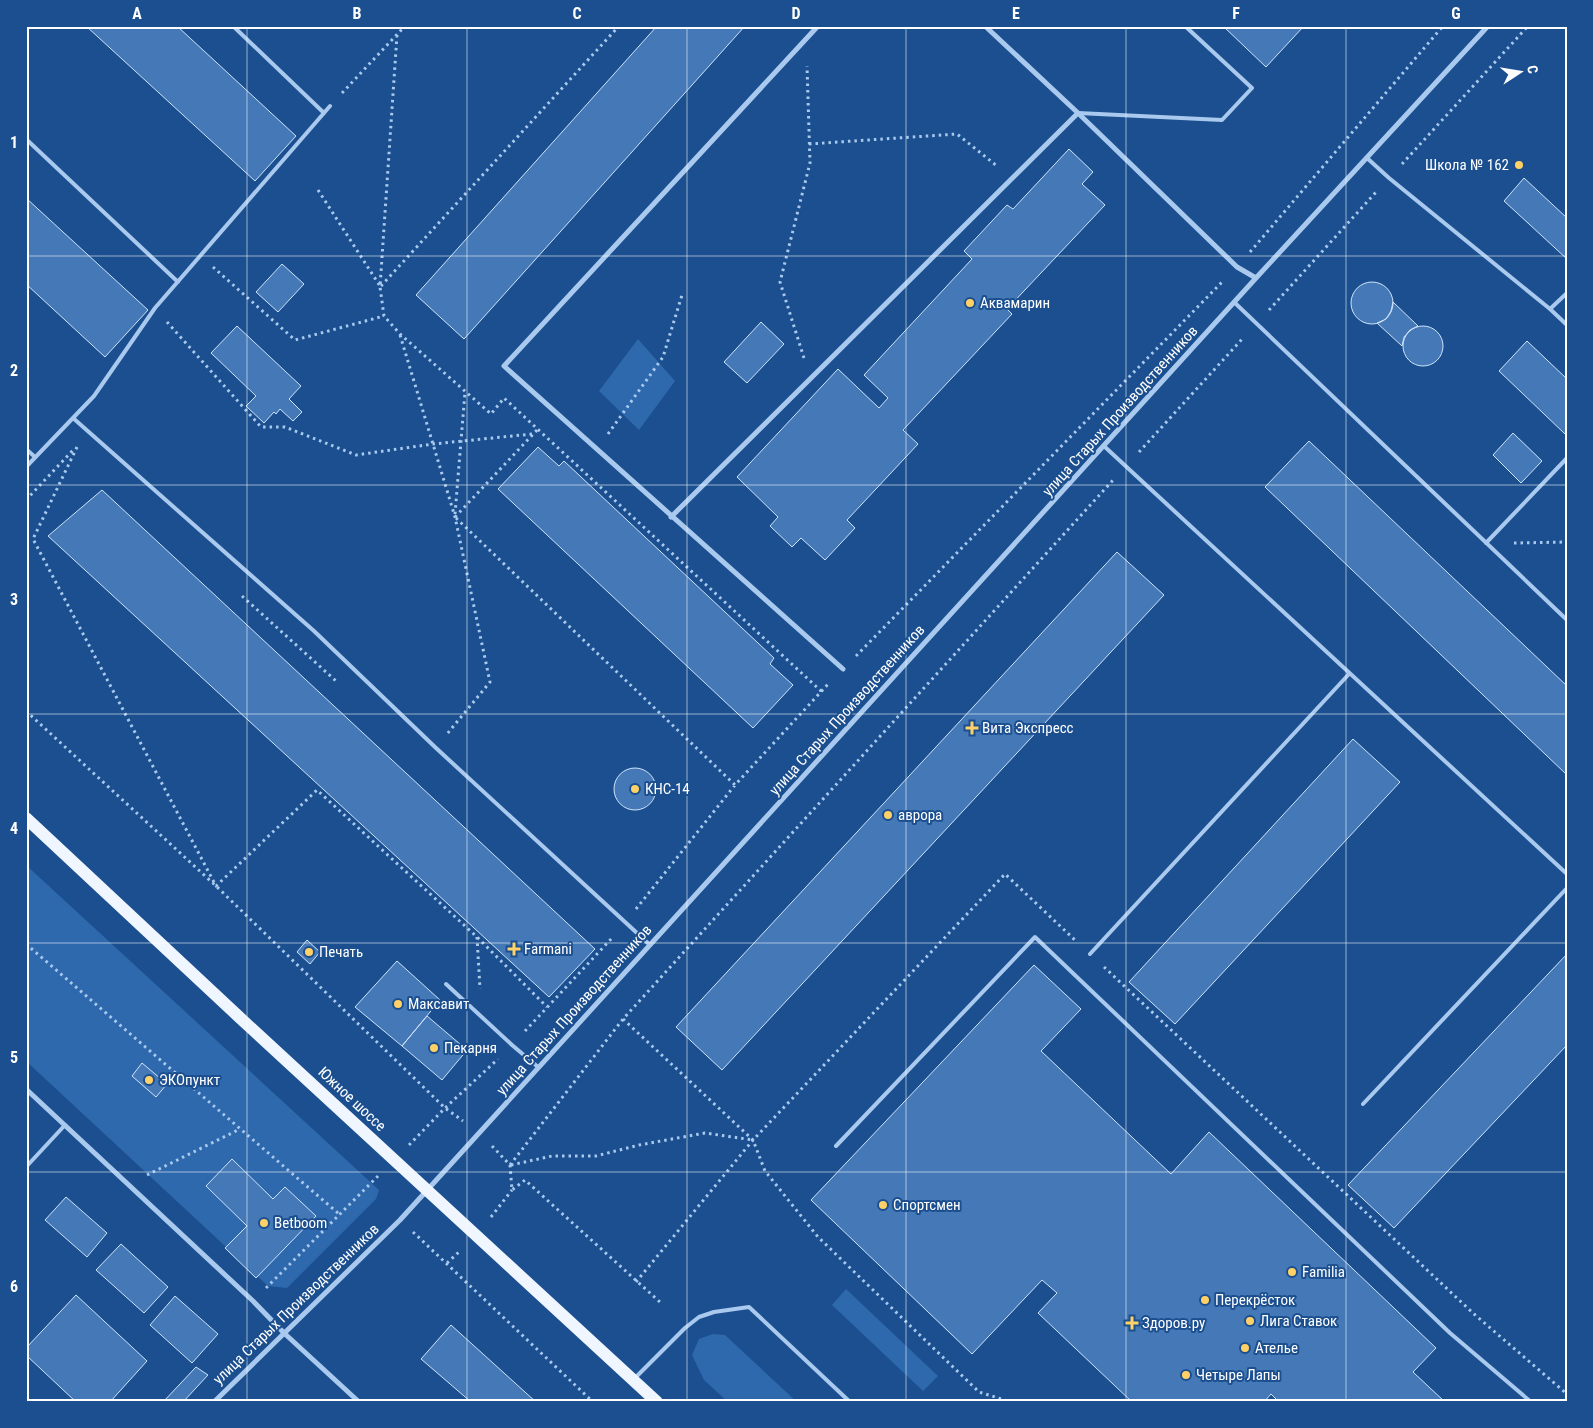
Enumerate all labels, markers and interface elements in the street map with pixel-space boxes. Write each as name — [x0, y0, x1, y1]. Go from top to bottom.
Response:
text: A — [132, 4, 142, 23]
text: B — [353, 4, 362, 23]
text: C — [572, 4, 582, 23]
text: D — [791, 4, 801, 23]
text: E — [1012, 4, 1020, 23]
text: F — [1232, 4, 1240, 23]
text: G — [1451, 4, 1461, 23]
north arrow — [1496, 48, 1546, 98]
text: С — [1524, 64, 1541, 75]
text: 1 — [10, 133, 18, 152]
place label: Школа № 162 — [1425, 156, 1509, 174]
marker: Школа № 162 — [1513, 159, 1525, 171]
place label: Аквамарин — [980, 294, 1050, 312]
marker: Аквамарин — [964, 297, 976, 309]
street label: улица Старых Производственников — [1039, 322, 1201, 500]
text: 2 — [10, 361, 18, 380]
text: 3 — [10, 590, 18, 609]
street label: улица Старых Производственников — [766, 621, 928, 799]
place label: Вита Экспресс — [982, 719, 1074, 737]
marker: Вита Экспресс — [966, 722, 978, 734]
place label: КНС-14 — [645, 780, 690, 798]
marker: КНС-14 — [629, 783, 641, 795]
place label: аврора — [898, 806, 942, 824]
marker: аврора — [882, 809, 894, 821]
text: 4 — [10, 819, 18, 838]
street label: улица Старых Производственников — [493, 921, 655, 1099]
place label: Farmani — [524, 940, 572, 958]
place label: Печать — [319, 943, 363, 961]
marker: Farmani — [508, 943, 520, 955]
marker: Печать — [303, 946, 315, 958]
place label: Максавит — [408, 995, 469, 1013]
marker: Максавит — [392, 998, 404, 1010]
place label: Пекарня — [444, 1039, 497, 1057]
marker: Пекарня — [428, 1042, 440, 1054]
text: 5 — [10, 1048, 18, 1067]
street label: Южное шоссе — [314, 1063, 390, 1135]
place label: ЭКОпункт — [159, 1071, 220, 1089]
marker: ЭКОпункт — [143, 1074, 155, 1086]
place label: Спортсмен — [893, 1196, 961, 1214]
marker: Спортсмен — [877, 1199, 889, 1211]
place label: Betboom — [274, 1214, 327, 1232]
marker: Betboom — [258, 1217, 270, 1229]
street label: улица Старых Производственников — [209, 1220, 383, 1388]
place label: Familia — [1302, 1263, 1345, 1281]
marker: Familia — [1286, 1266, 1298, 1278]
text: 6 — [10, 1277, 18, 1296]
place label: Перекрёсток — [1215, 1291, 1295, 1309]
marker: Перекрёсток — [1199, 1294, 1211, 1306]
place label: Лига Ставок — [1260, 1312, 1337, 1330]
place label: Здоров.ру — [1142, 1314, 1205, 1332]
marker: Лига Ставок — [1244, 1315, 1256, 1327]
marker: Здоров.ру — [1126, 1317, 1138, 1329]
place label: Ателье — [1255, 1339, 1298, 1357]
marker: Ателье — [1239, 1342, 1251, 1354]
place label: Четыре Лапы — [1196, 1366, 1281, 1384]
marker: Четыре Лапы — [1180, 1369, 1192, 1381]

